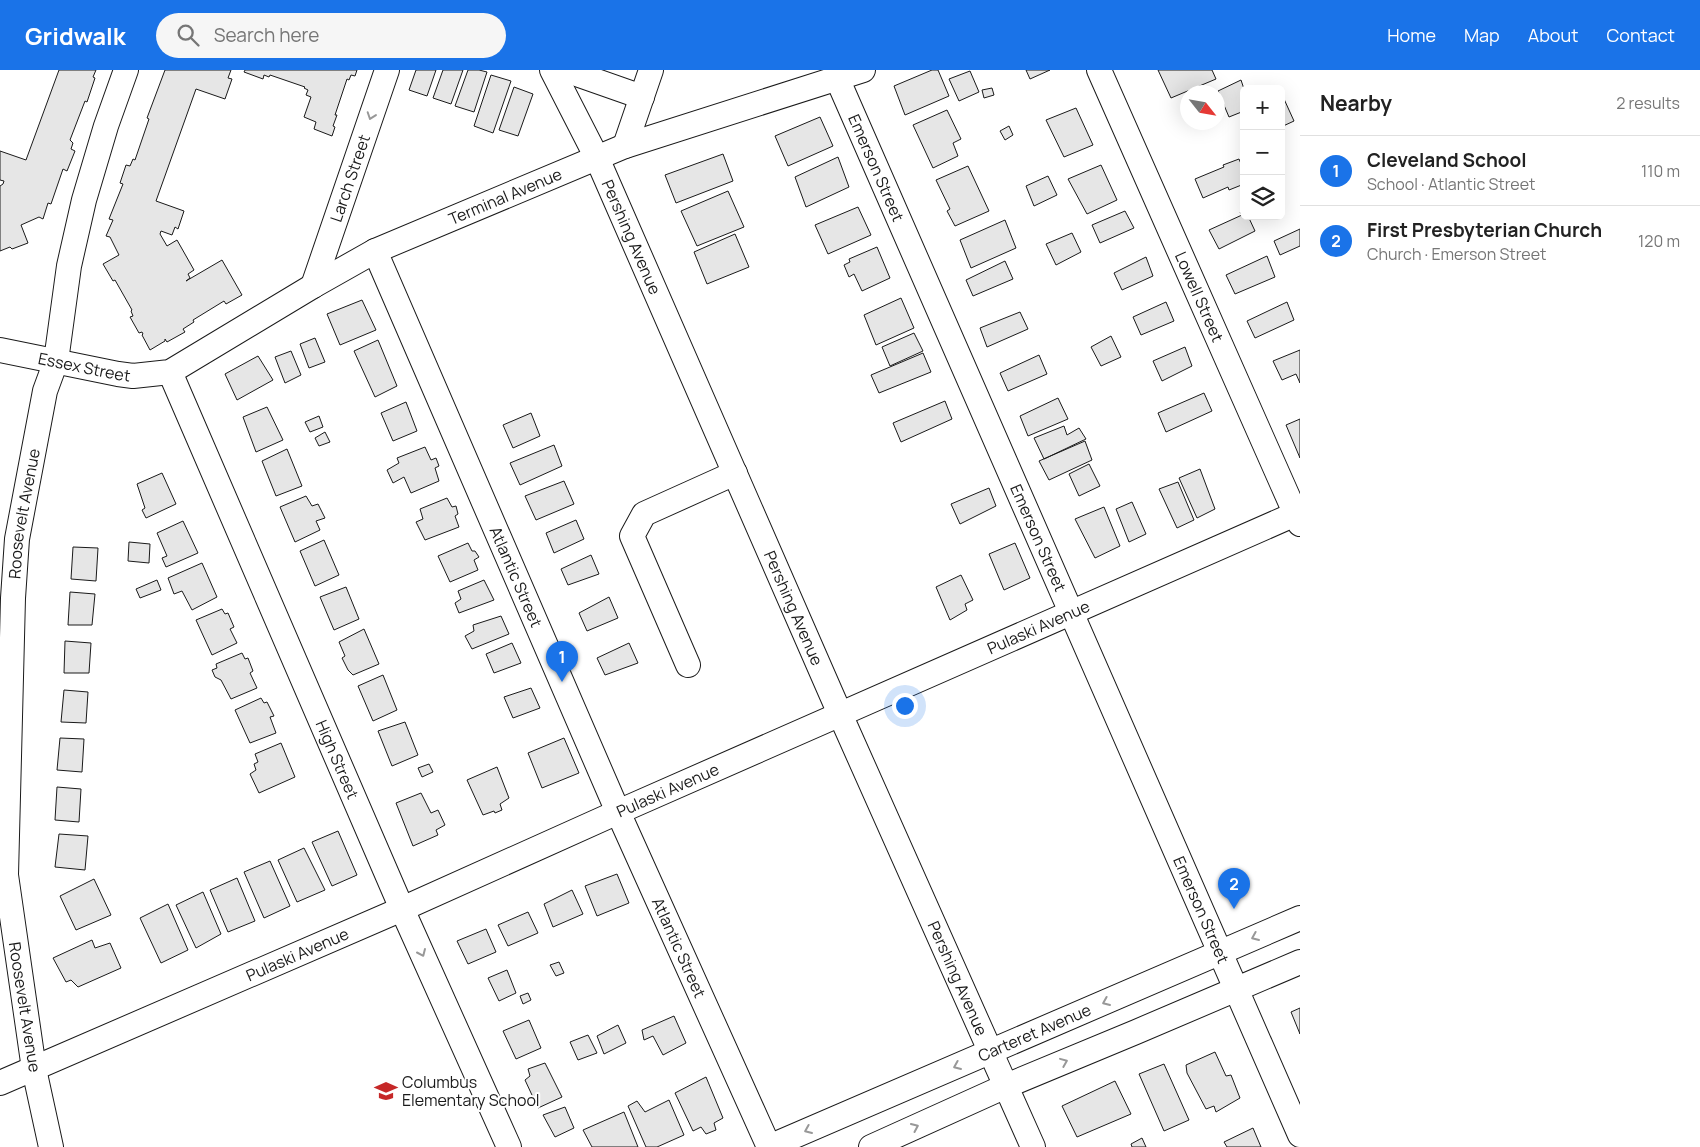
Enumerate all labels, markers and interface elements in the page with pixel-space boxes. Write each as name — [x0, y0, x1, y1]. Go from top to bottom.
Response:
search box — [156, 13, 506, 58]
text: Gridwalk — [25, 19, 126, 52]
icon: search — [174, 21, 202, 49]
text: Search here — [214, 22, 319, 48]
text: Home — [1387, 23, 1436, 47]
text: Map — [1464, 23, 1500, 47]
text: About — [1528, 23, 1578, 47]
text: Contact — [1606, 23, 1675, 47]
north arrow — [1180, 85, 1225, 130]
map controls — [1240, 85, 1285, 220]
button: + — [1240, 85, 1285, 130]
text: Nearby — [1320, 89, 1392, 117]
text: 2 results — [1616, 92, 1680, 114]
one-way arrow — [367, 111, 377, 120]
street label: Emerson Street — [843, 111, 909, 225]
button: − — [1240, 130, 1285, 175]
street label: Larch Street — [325, 131, 375, 225]
text: Cleveland School — [1367, 147, 1527, 173]
text: 1 — [1332, 160, 1340, 182]
text: 110 m — [1641, 160, 1680, 182]
street label: Terminal Avenue — [445, 163, 565, 230]
text: School · Atlantic Street — [1367, 173, 1535, 195]
button: layers — [1240, 175, 1285, 220]
street label: Pershing Avenue — [597, 176, 666, 298]
text: First Presbyterian Church — [1367, 217, 1602, 243]
text: 2 — [1331, 230, 1341, 252]
text: 120 m — [1638, 230, 1680, 252]
text: Church · Emerson Street — [1367, 243, 1546, 265]
street label: Lowell Street — [1170, 248, 1229, 345]
street label: Essex Street — [36, 347, 132, 387]
street label: Roosevelt Avenue — [3, 447, 45, 580]
street label: Emerson Street — [1005, 481, 1072, 595]
street label: Atlantic Street — [485, 523, 548, 631]
street label: Pershing Avenue — [759, 547, 828, 669]
street label: Pulaski Avenue — [984, 595, 1093, 659]
pin: 1 — [546, 641, 578, 682]
your location — [892, 693, 918, 719]
street label: High Street — [311, 716, 364, 802]
street label: Pulaski Avenue — [613, 758, 722, 822]
street label: Emerson Street — [1168, 853, 1234, 967]
pin: 2 — [1218, 868, 1250, 909]
street label: Atlantic Street — [647, 894, 711, 1001]
street label: Pershing Avenue — [923, 918, 993, 1039]
street label: Pulaski Avenue — [243, 922, 352, 986]
one-way arrow — [1251, 931, 1260, 942]
street label: Roosevelt Avenue — [4, 940, 46, 1074]
one-way arrow — [416, 948, 427, 957]
one-way arrow — [1102, 995, 1111, 1006]
street label: Carteret Avenue — [974, 998, 1094, 1067]
one-way arrow — [1059, 1058, 1068, 1068]
one-way arrow — [953, 1059, 962, 1070]
place label: Columbus Elementary School — [402, 1071, 540, 1111]
school or university icon: Columbus Elementary School — [373, 1078, 399, 1104]
one-way arrow — [910, 1123, 919, 1134]
one-way arrow — [804, 1124, 813, 1135]

